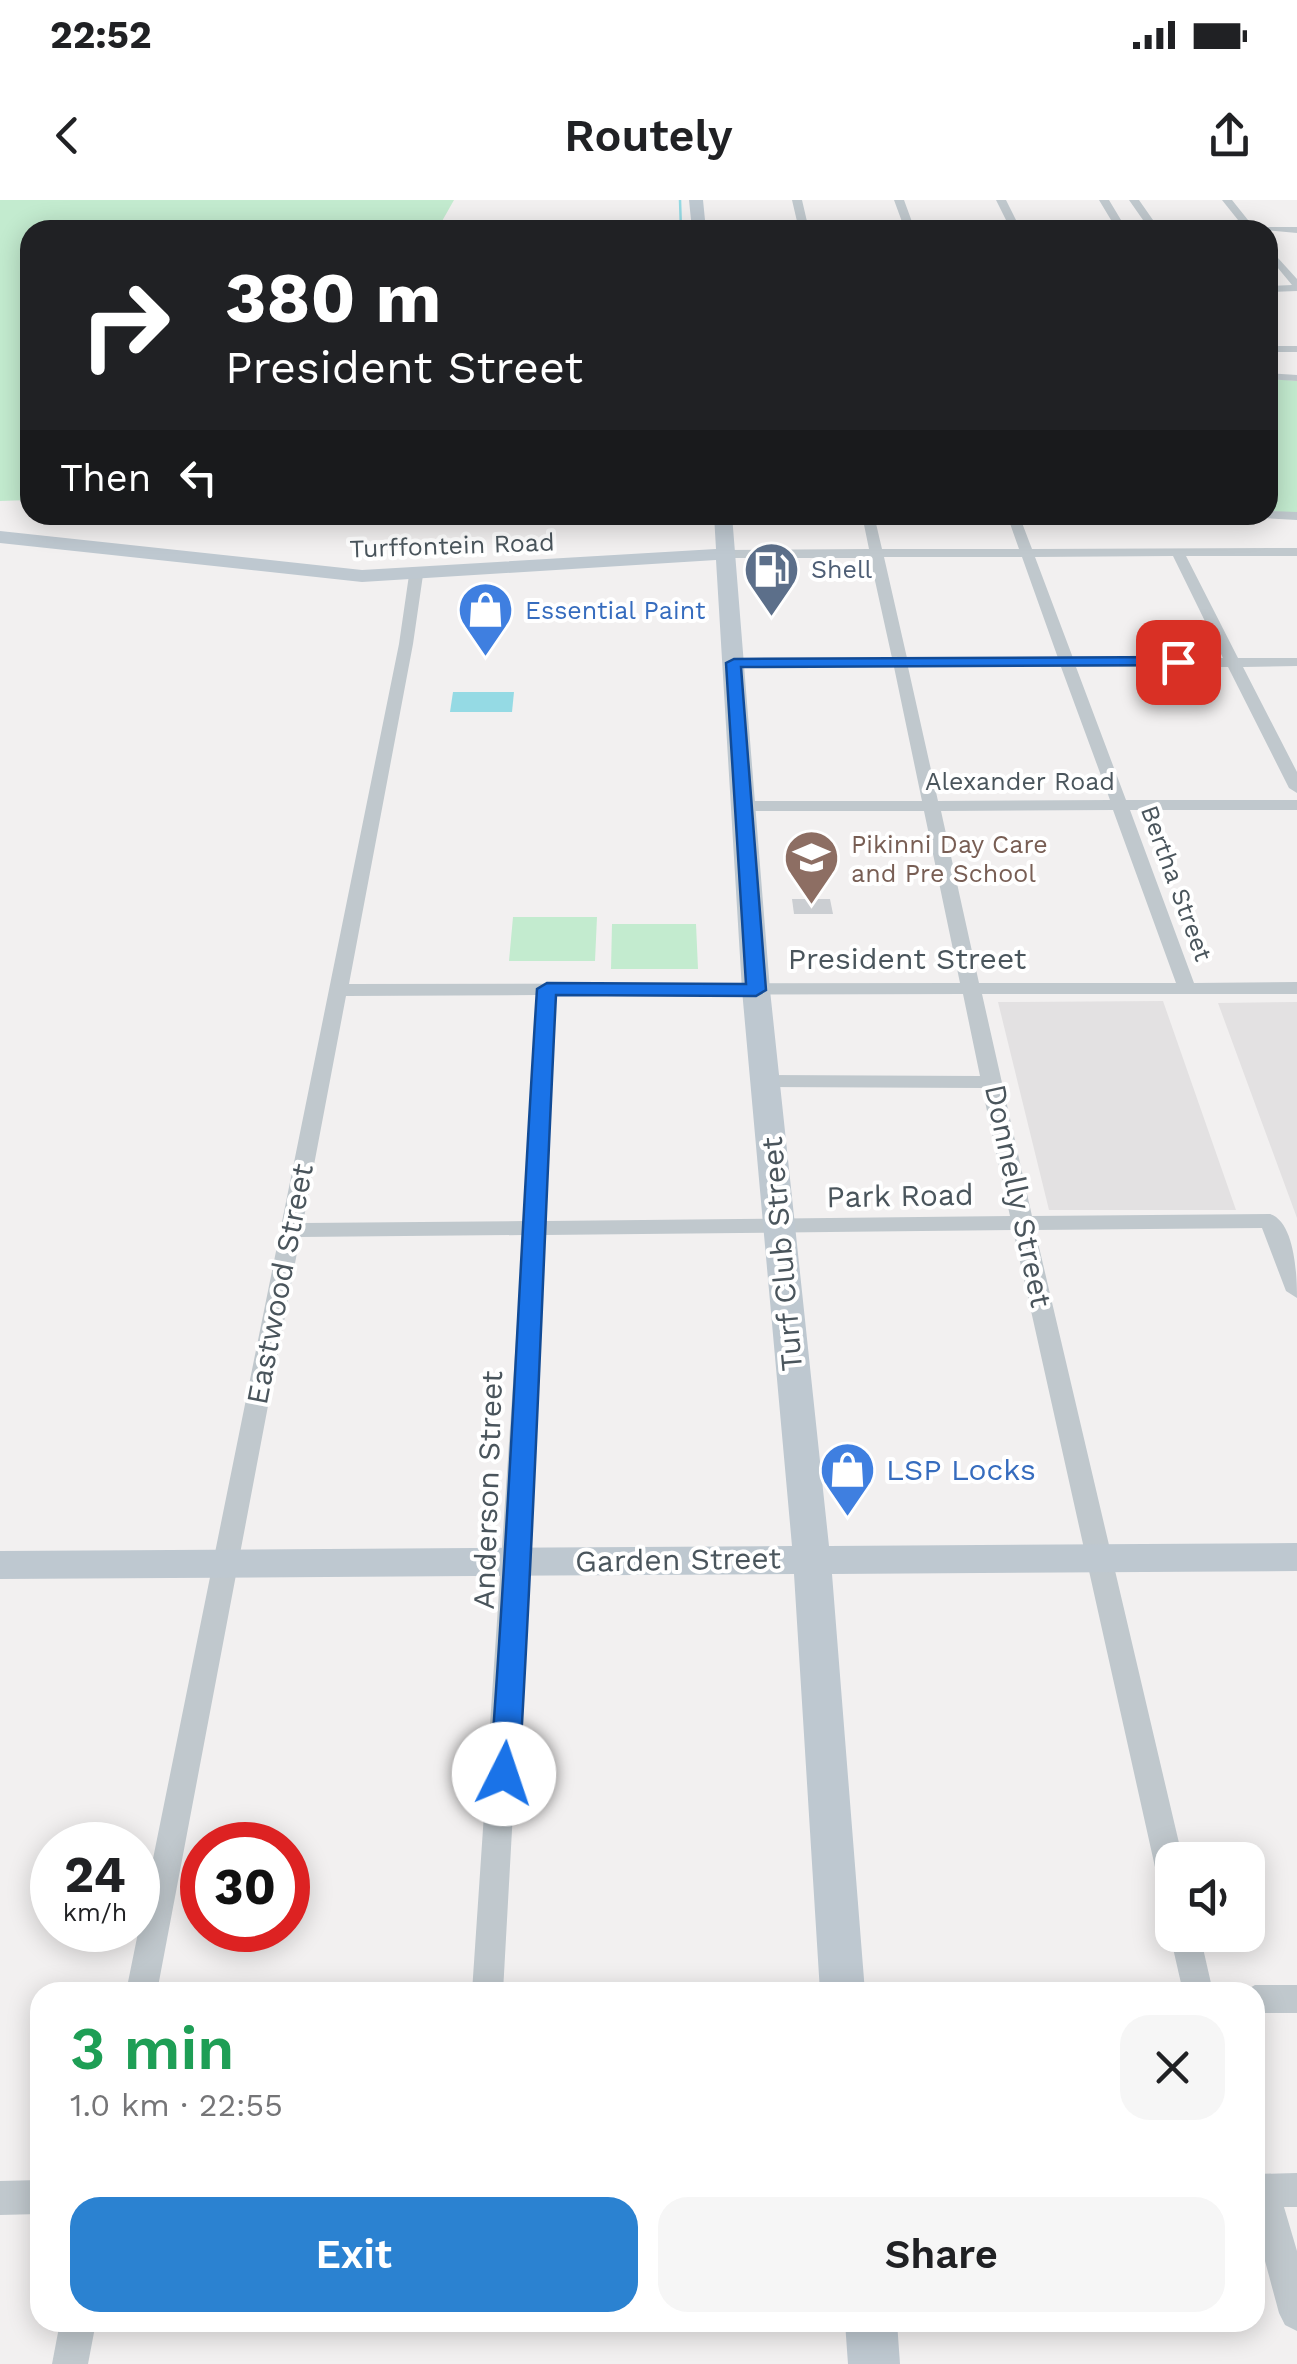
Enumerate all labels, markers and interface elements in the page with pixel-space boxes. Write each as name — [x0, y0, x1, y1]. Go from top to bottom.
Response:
text: 22:52 — [50, 13, 152, 57]
icon: back — [40, 108, 95, 163]
icon: share — [1202, 108, 1257, 163]
text: Routely — [564, 109, 733, 162]
text: 380 m — [225, 257, 441, 339]
icon: right — [60, 260, 190, 390]
text: President Street — [225, 341, 583, 394]
icon: left — [171, 450, 226, 505]
text: Then — [60, 456, 151, 500]
street label: Turffontein Road — [349, 527, 555, 564]
fuel station icon: Shell — [742, 539, 802, 618]
place label: Shell — [811, 555, 873, 584]
shop icon: Essential Paint — [456, 580, 516, 659]
place label: Essential Paint — [525, 596, 706, 625]
pin — [1136, 620, 1221, 705]
icon: arrive — [1151, 635, 1206, 690]
street label: Alexander Road — [925, 767, 1115, 796]
street label: Bertha Street — [1135, 801, 1218, 965]
school or university icon: Pikinni Day Care and Pre School — [782, 828, 842, 907]
place label: Pikinni Day Care and Pre School — [851, 830, 1048, 888]
street label: President Street — [788, 941, 1027, 976]
street label: Donnelly Street — [978, 1081, 1059, 1311]
street label: Turf Club Street — [754, 1135, 809, 1373]
street label: Eastwood Street — [239, 1160, 320, 1407]
street label: Park Road — [826, 1177, 974, 1214]
street label: Anderson Street — [466, 1370, 509, 1610]
shop icon: LSP Locks — [817, 1440, 877, 1519]
place label: LSP Locks — [886, 1452, 1036, 1487]
street label: Garden Street — [575, 1540, 782, 1579]
position arrow — [452, 1722, 556, 1826]
speed limit sign: 30 — [180, 1822, 310, 1952]
map controls — [1155, 1842, 1265, 1952]
button: sound — [1155, 1842, 1265, 1952]
text: 24 — [64, 1845, 126, 1904]
text: km/h — [63, 1898, 127, 1927]
text: 3 min — [70, 2013, 234, 2084]
button: close — [1120, 2015, 1225, 2120]
text: 1.0 km · 22:55 — [70, 2086, 283, 2124]
button: Exit — [70, 2197, 638, 2312]
button: Share — [658, 2197, 1225, 2312]

